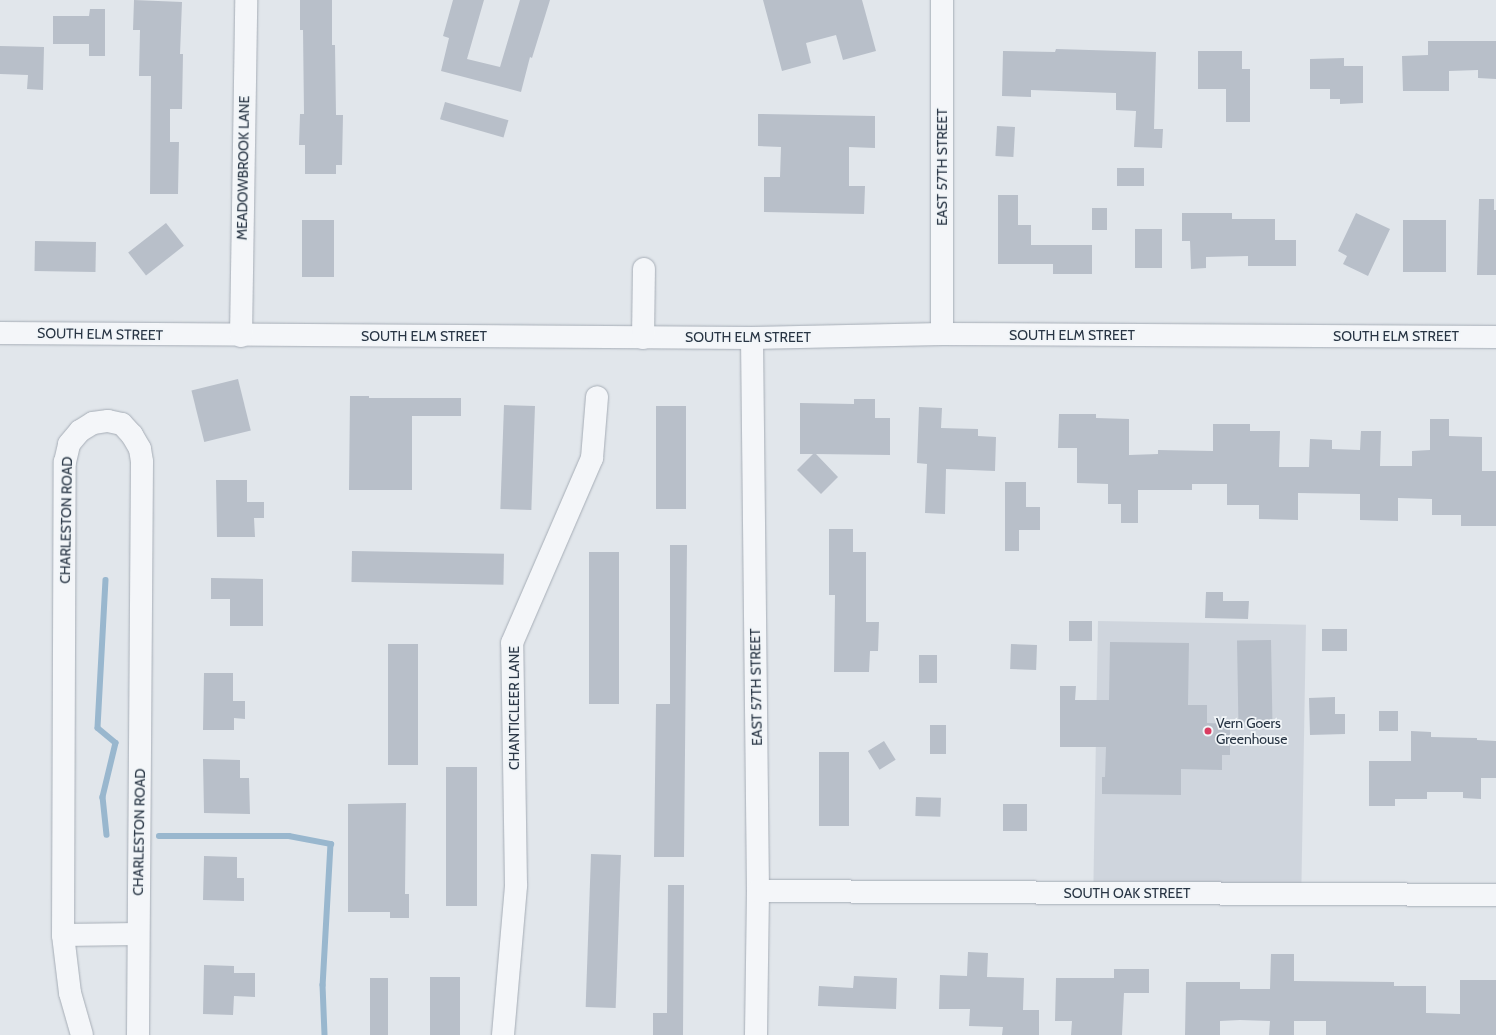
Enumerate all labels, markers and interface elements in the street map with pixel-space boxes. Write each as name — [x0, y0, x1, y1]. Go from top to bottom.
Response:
street label: MEADOWBROOK LANE — [233, 96, 253, 240]
street label: EAST 57TH STREET — [934, 108, 950, 226]
street label: SOUTH ELM STREET — [37, 325, 163, 343]
street label: SOUTH ELM STREET — [1009, 327, 1135, 343]
street label: SOUTH ELM STREET — [361, 328, 487, 344]
street label: SOUTH ELM STREET — [1333, 328, 1459, 344]
street label: SOUTH ELM STREET — [685, 329, 811, 345]
street label: CHARLESTON ROAD — [56, 456, 76, 584]
street label: EAST 57TH STREET — [747, 628, 765, 746]
street label: CHANTICLEER LANE — [506, 646, 522, 770]
place label: Vern Goers Greenhouse — [1216, 715, 1287, 748]
marker: Vern Goers Greenhouse — [1203, 726, 1213, 736]
street label: CHARLESTON ROAD — [129, 768, 149, 896]
street label: SOUTH OAK STREET — [1064, 885, 1190, 901]

